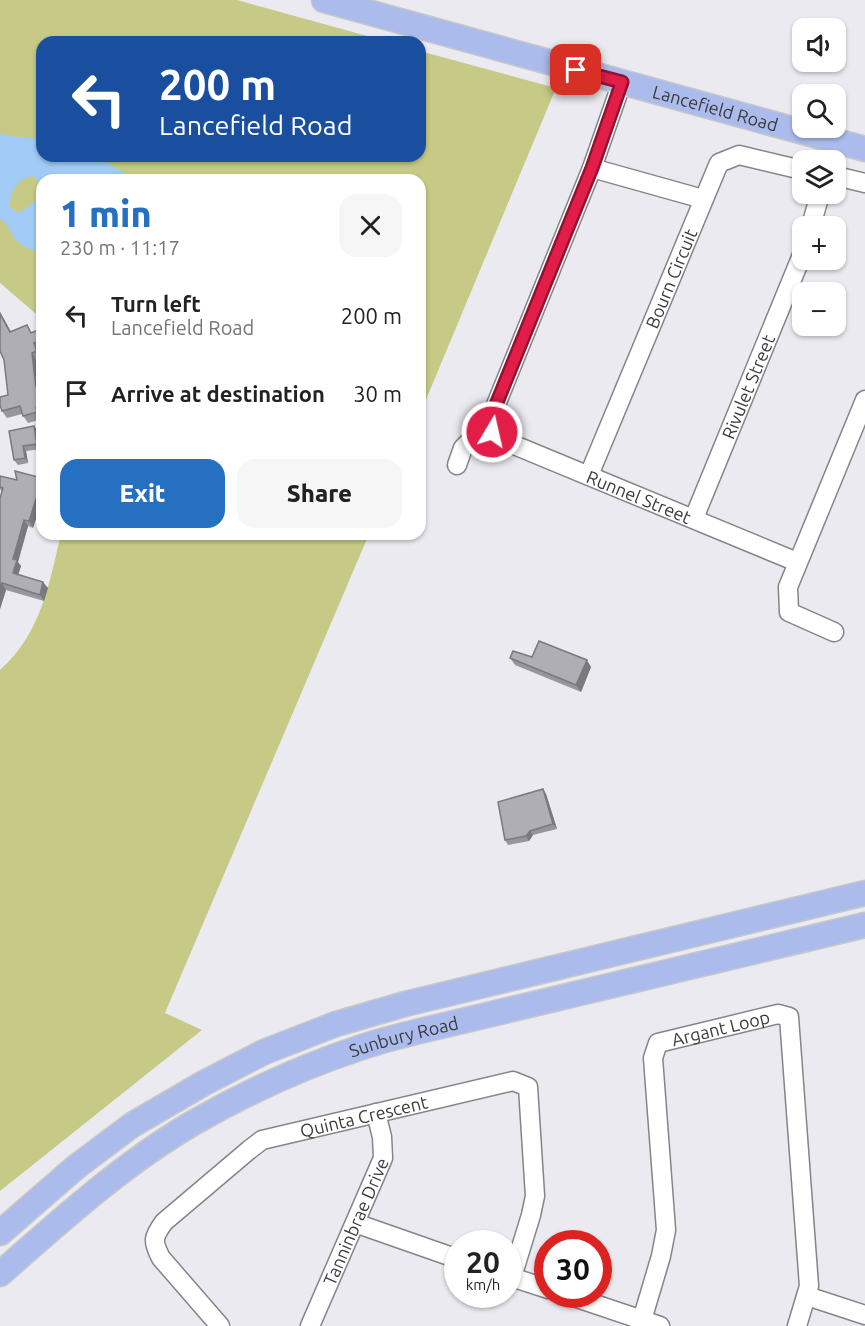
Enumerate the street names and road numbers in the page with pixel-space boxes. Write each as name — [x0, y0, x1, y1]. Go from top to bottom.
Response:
street label: Lancefield Road — [651, 81, 780, 135]
street label: Bourn Circuit — [641, 226, 701, 331]
street label: Rivulet Street — [718, 332, 778, 442]
street label: Runnel Street — [584, 466, 694, 527]
street label: Argant Loop — [670, 1006, 772, 1049]
street label: Sunbury Road — [346, 1012, 460, 1061]
street label: Quinta Crescent — [298, 1091, 430, 1142]
street label: Tanninbrae Drive — [319, 1155, 392, 1288]

